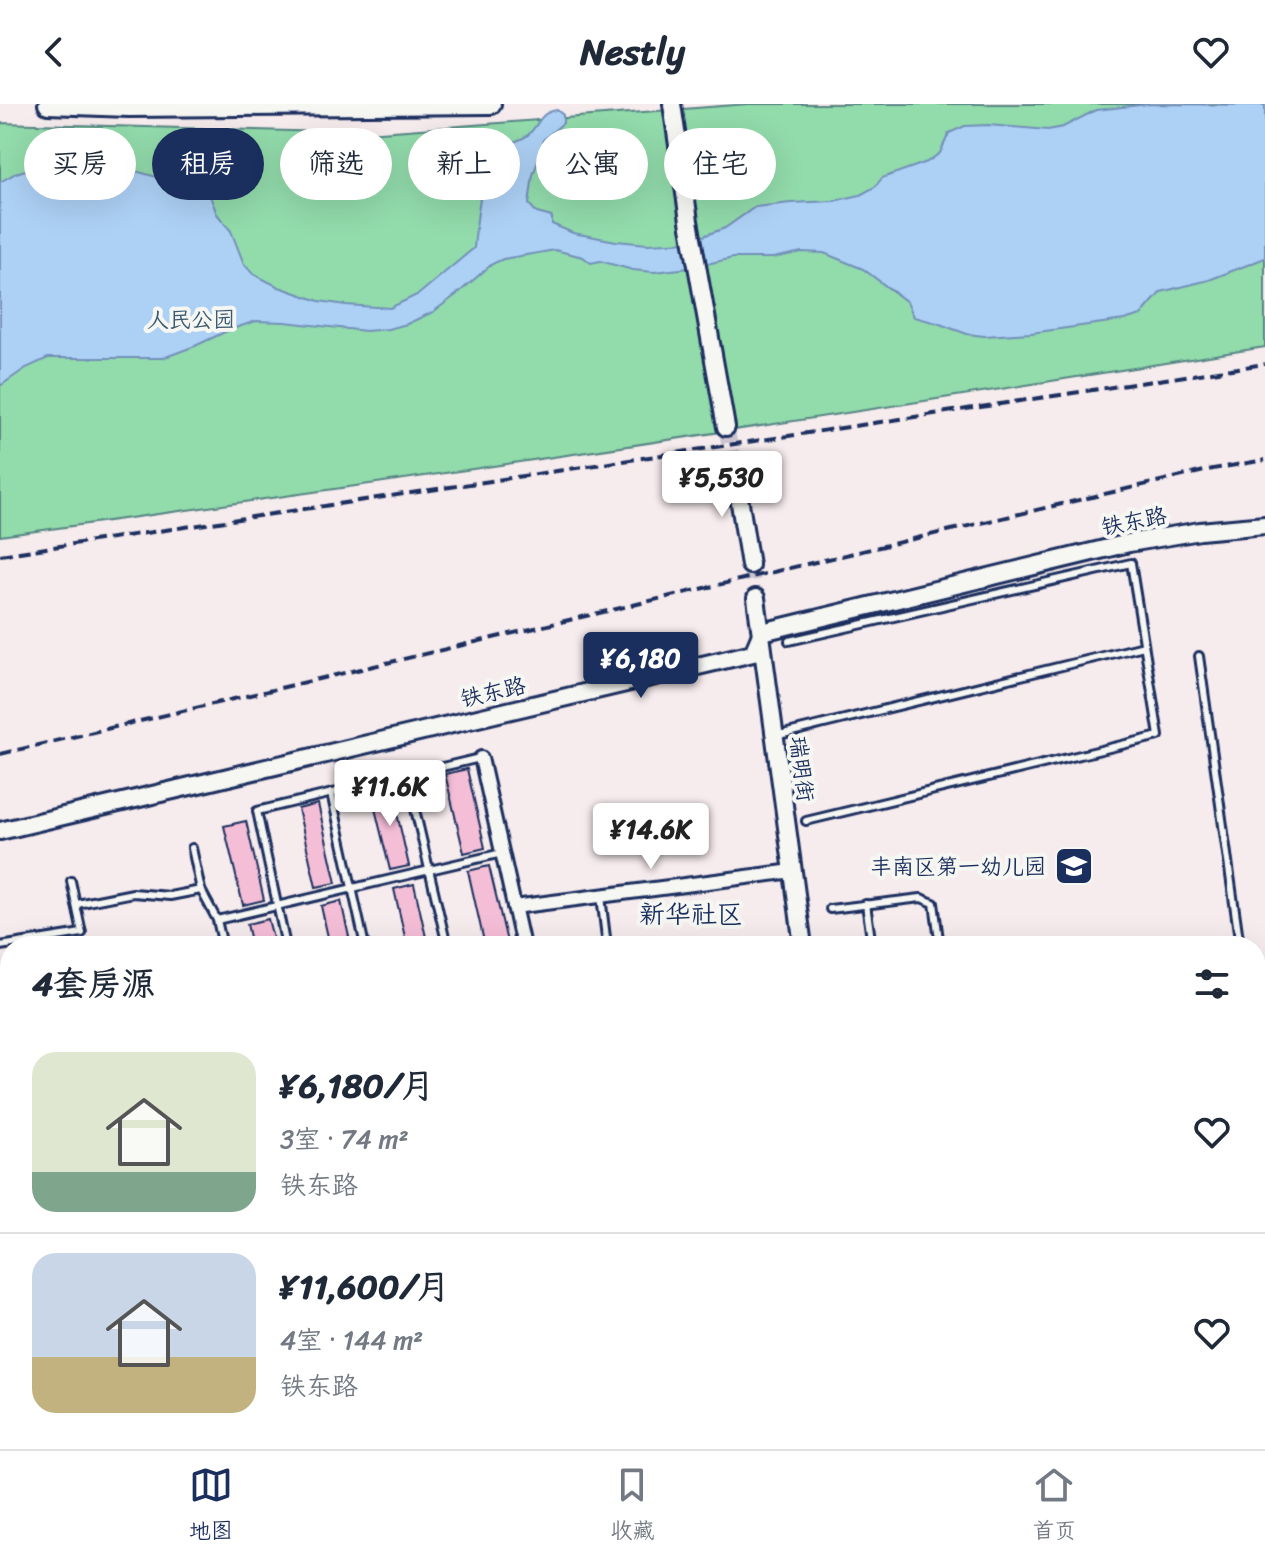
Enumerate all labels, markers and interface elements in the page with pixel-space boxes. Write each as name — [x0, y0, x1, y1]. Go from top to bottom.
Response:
text: Nestly — [580, 20, 685, 84]
icon: back — [32, 30, 76, 74]
icon: heart — [1189, 30, 1233, 74]
chip: 买房 — [24, 128, 136, 200]
chip: 租房 — [152, 128, 264, 200]
chip: 筛选 — [280, 128, 392, 200]
chip: 新上 — [408, 128, 520, 200]
chip: 公寓 — [536, 128, 648, 200]
chip: 住宅 — [664, 128, 776, 200]
park label: 人民公园 — [147, 300, 235, 339]
pin: ¥5,530 — [657, 451, 787, 519]
text: ¥5,530 — [680, 454, 764, 500]
street label: 铁东路 — [1098, 496, 1170, 546]
pin: ¥6,180 — [576, 632, 706, 700]
text: ¥6,180 — [601, 635, 681, 681]
street label: 铁东路 — [456, 666, 530, 718]
street label: 瑞明街 — [779, 734, 825, 804]
pin: ¥11.6K — [325, 760, 455, 828]
text: ¥11.6K — [352, 763, 428, 809]
pin: ¥14.6K — [586, 803, 716, 871]
text: ¥14.6K — [611, 806, 691, 852]
school or university icon: 丰南区第一幼儿园 — [1053, 845, 1095, 887]
place label: 丰南区第一幼儿园 — [870, 847, 1046, 886]
district label: 新华社区 — [639, 891, 743, 937]
text: 4套房源 — [32, 954, 155, 1014]
icon: filters — [1190, 962, 1234, 1006]
text: ¥6,180/月 — [280, 1056, 435, 1116]
icon: home — [96, 1084, 192, 1180]
icon: heart — [1190, 1110, 1234, 1154]
text: 3室 · 74 m² — [280, 1116, 409, 1162]
text: 铁东路 — [280, 1162, 358, 1208]
text: ¥11,600/月 — [280, 1257, 450, 1317]
icon: home — [96, 1285, 192, 1381]
icon: heart — [1190, 1311, 1234, 1355]
text: 4室 · 144 m² — [280, 1317, 423, 1363]
text: 铁东路 — [280, 1363, 358, 1409]
tab: 地图 — [189, 1463, 233, 1550]
tab: 收藏 — [610, 1463, 654, 1550]
tab: 首页 — [1032, 1463, 1076, 1550]

